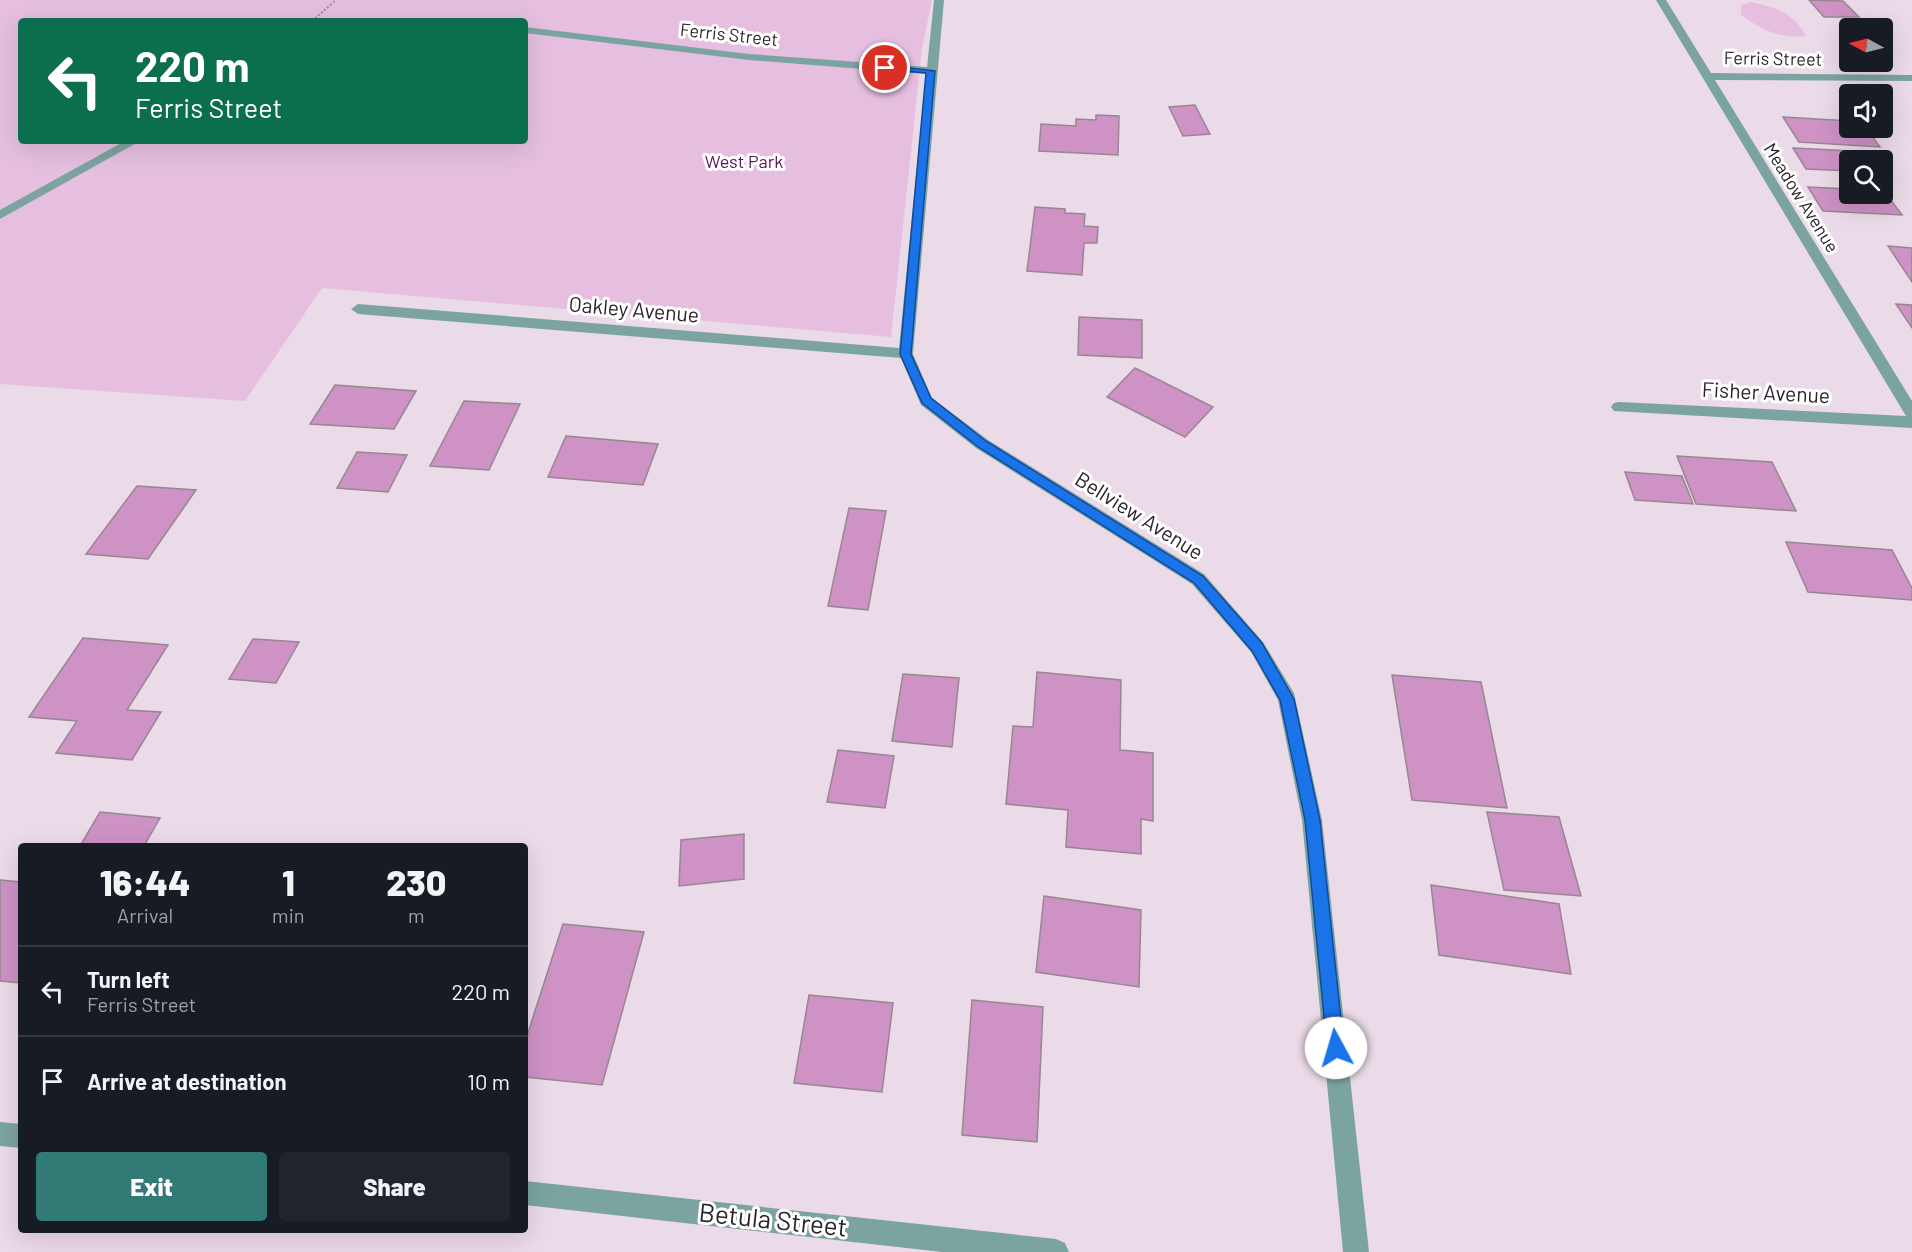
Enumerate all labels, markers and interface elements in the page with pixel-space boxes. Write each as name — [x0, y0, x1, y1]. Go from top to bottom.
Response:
street label: Ferris Street — [679, 18, 779, 50]
north arrow — [1839, 18, 1893, 72]
map controls — [1839, 18, 1893, 204]
text: 220 m — [135, 40, 249, 90]
icon: left — [36, 42, 114, 120]
pin — [859, 42, 910, 93]
street label: Ferris Street — [1724, 46, 1822, 70]
icon: arrive — [868, 51, 901, 84]
button: sound — [1839, 84, 1893, 138]
text: Ferris Street — [135, 91, 282, 123]
street label: Meadow Avenue — [1759, 139, 1844, 256]
park label: West Park — [705, 150, 783, 172]
button: search — [1839, 150, 1893, 204]
street label: Oakley Avenue — [568, 290, 700, 327]
street label: Fisher Avenue — [1701, 376, 1831, 407]
street label: Bellview Avenue — [1071, 465, 1208, 564]
text: 16:44 — [100, 860, 190, 903]
text: 1 — [282, 860, 295, 903]
text: 230 — [386, 860, 446, 903]
text: Arrival — [117, 903, 173, 927]
text: min — [272, 903, 305, 927]
text: m — [408, 903, 425, 927]
text: Turn left — [87, 966, 170, 992]
icon: left — [36, 975, 69, 1008]
text: 220 m — [451, 978, 510, 1004]
text: Ferris Street — [87, 992, 196, 1016]
position arrow — [1304, 1016, 1368, 1080]
icon: arrive — [36, 1065, 69, 1098]
text: Arrive at destination — [87, 1068, 286, 1094]
text: 10 m — [467, 1068, 510, 1094]
button: Exit — [36, 1152, 267, 1221]
button: Share — [279, 1152, 510, 1221]
street label: Betula Street — [698, 1195, 849, 1242]

